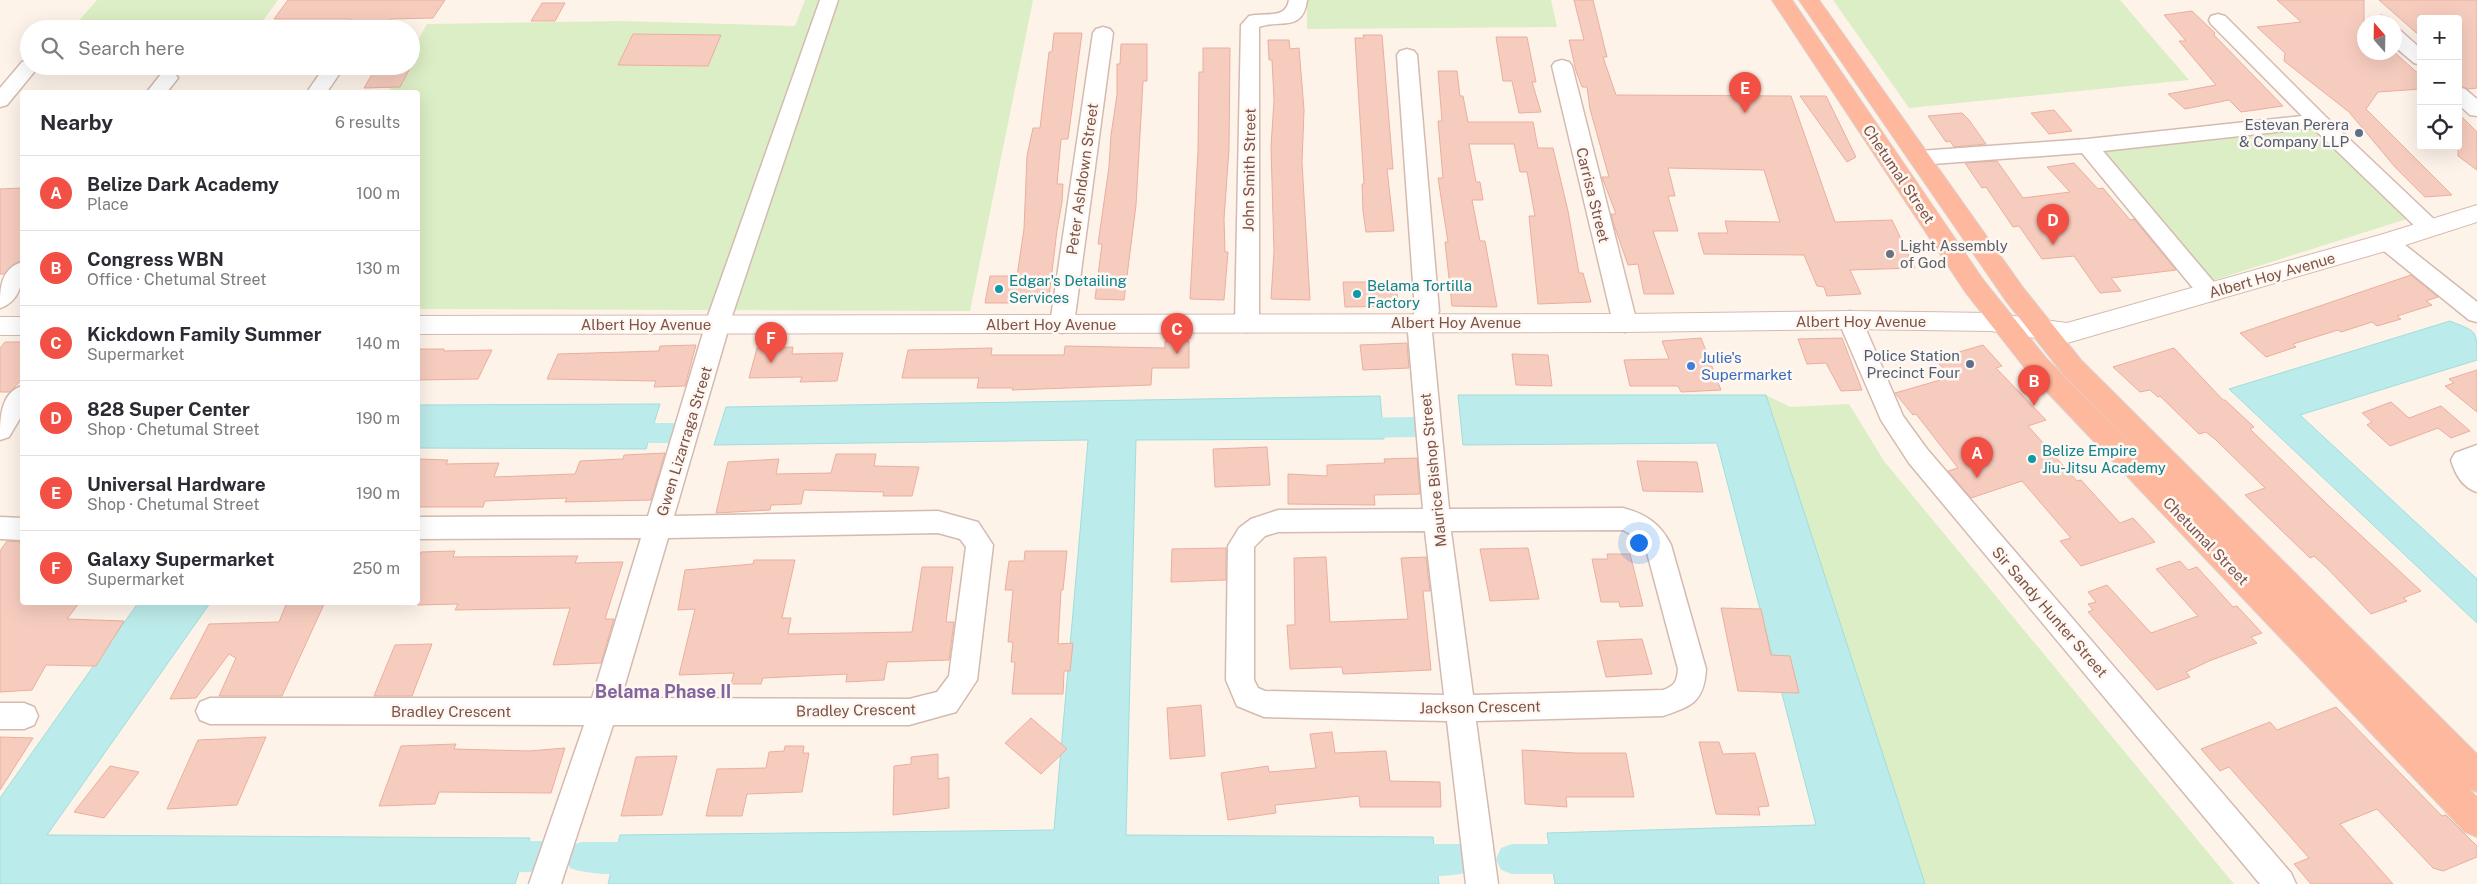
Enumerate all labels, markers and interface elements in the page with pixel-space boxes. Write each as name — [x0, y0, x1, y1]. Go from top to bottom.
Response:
north arrow — [2357, 15, 2402, 60]
map controls — [2417, 15, 2462, 150]
button: + — [2417, 15, 2462, 60]
search box — [20, 20, 420, 75]
icon: search — [38, 34, 66, 62]
text: Search here — [78, 37, 185, 59]
button: − — [2417, 60, 2462, 105]
pin: E — [1729, 72, 1761, 113]
street label: Peter Ashdown Street — [1063, 102, 1101, 256]
button: locate — [2417, 105, 2462, 150]
street label: John Smith Street — [1239, 108, 1259, 232]
text: Nearby — [40, 110, 113, 135]
text: 6 results — [335, 113, 400, 132]
place label: Estevan Perera & Company LLP — [2239, 116, 2349, 150]
street label: Chetumal Street — [1860, 122, 1938, 227]
marker: Estevan Perera & Company LLP — [2353, 127, 2365, 139]
street label: Carrisa Street — [1573, 146, 1613, 244]
text: Belize Dark Academy — [87, 173, 279, 195]
text: A — [50, 184, 62, 203]
text: 100 m — [356, 184, 400, 203]
text: Place — [87, 195, 129, 214]
pin: D — [2037, 204, 2069, 245]
place label: Light Assembly of God — [1900, 237, 2008, 271]
text: Congress WBN — [87, 248, 224, 270]
marker: Light Assembly of God — [1884, 248, 1896, 260]
street label: Albert Hoy Avenue — [2207, 249, 2337, 301]
text: B — [51, 259, 61, 278]
text: 130 m — [356, 259, 400, 278]
text: Office · Chetumal Street — [87, 270, 266, 289]
place label: Edgar's Detailing Services — [1009, 272, 1127, 306]
place label: Belama Tortilla Factory — [1367, 277, 1472, 311]
marker: Edgar's Detailing Services — [993, 283, 1005, 295]
marker: Belama Tortilla Factory — [1351, 288, 1363, 300]
pin: C — [1161, 313, 1193, 354]
street label: Albert Hoy Avenue — [1796, 313, 1926, 330]
street label: Albert Hoy Avenue — [1391, 314, 1521, 331]
street label: Albert Hoy Avenue — [581, 316, 711, 333]
street label: Albert Hoy Avenue — [986, 316, 1116, 333]
pin: F — [755, 322, 787, 363]
text: Kickdown Family Summer — [87, 323, 322, 345]
text: C — [50, 334, 62, 353]
text: 140 m — [356, 334, 400, 353]
text: Supermarket — [87, 345, 184, 364]
place label: Police Station Precinct Four — [1864, 347, 1960, 381]
place label: Julie's Supermarket — [1701, 349, 1792, 383]
marker: Police Station Precinct Four — [1964, 358, 1976, 370]
marker: Julie's Supermarket — [1685, 360, 1697, 372]
street label: Gwen Lizarraga Street — [653, 364, 715, 518]
pin: B — [2018, 365, 2050, 406]
street label: Maurice Bishop Street — [1416, 392, 1450, 548]
text: 828 Super Center — [87, 398, 250, 420]
text: D — [50, 409, 62, 428]
text: 190 m — [356, 409, 400, 428]
text: Shop · Chetumal Street — [87, 420, 259, 439]
pin: A — [1961, 437, 1993, 478]
place label: Belize Empire Jiu-Jitsu Academy — [2042, 442, 2166, 476]
marker: Belize Empire Jiu-Jitsu Academy — [2026, 453, 2038, 465]
text: Universal Hardware — [87, 473, 266, 495]
text: E — [51, 484, 61, 503]
text: 190 m — [356, 484, 400, 503]
street label: Chetumal Street — [2160, 494, 2252, 588]
text: Shop · Chetumal Street — [87, 495, 259, 514]
your location — [1626, 530, 1652, 556]
street label: Sir Sandy Hunter Street — [1989, 543, 2111, 681]
text: Galaxy Supermarket — [87, 548, 274, 570]
text: F — [51, 559, 61, 578]
text: 250 m — [353, 559, 400, 578]
text: Supermarket — [87, 570, 184, 589]
district label: Belama Phase II — [595, 681, 731, 702]
street label: Jackson Crescent — [1419, 697, 1541, 717]
street label: Bradley Crescent — [796, 700, 916, 720]
street label: Bradley Crescent — [391, 703, 511, 720]

